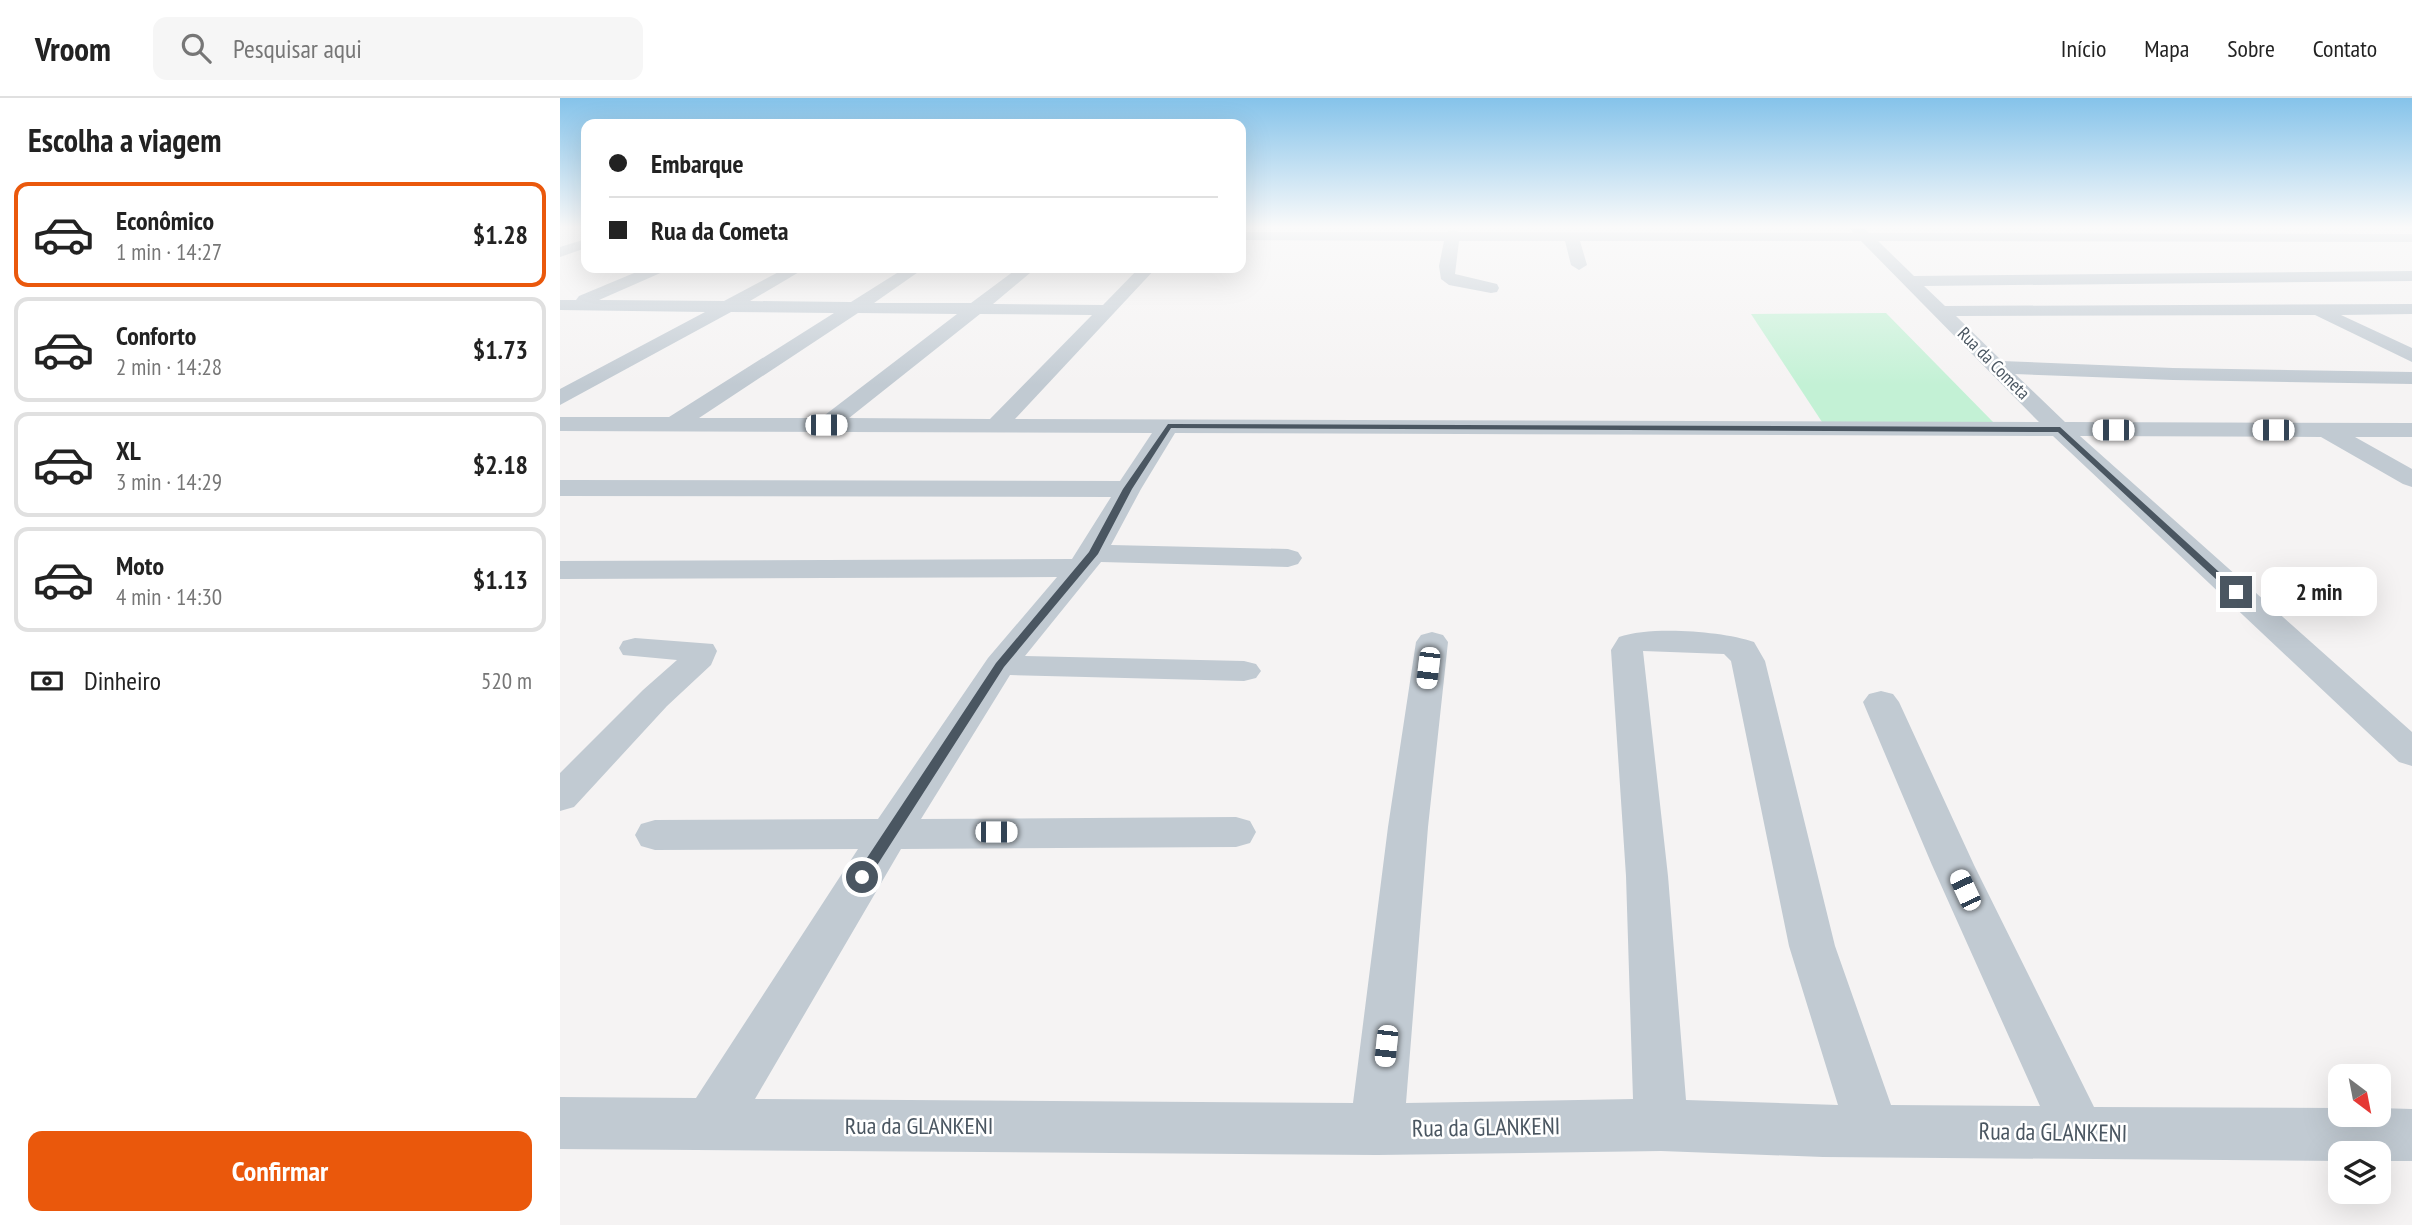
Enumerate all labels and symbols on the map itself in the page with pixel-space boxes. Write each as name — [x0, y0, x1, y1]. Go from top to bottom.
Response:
street label: Rua da Cometa — [1953, 322, 2035, 404]
car — [806, 415, 848, 436]
car — [2093, 420, 2135, 441]
car — [2253, 420, 2295, 441]
callout: 2 min — [2260, 568, 2376, 616]
route end — [2220, 576, 2252, 608]
car — [1416, 646, 1441, 690]
car — [976, 822, 1018, 843]
route start — [846, 861, 878, 893]
car — [1947, 867, 1984, 913]
car — [1374, 1024, 1399, 1068]
north arrow — [2328, 1064, 2390, 1127]
street label: Rua da GLANKENI — [845, 1110, 993, 1141]
street label: Rua da GLANKENI — [1411, 1110, 1561, 1144]
street label: Rua da GLANKENI — [1978, 1115, 2128, 1149]

